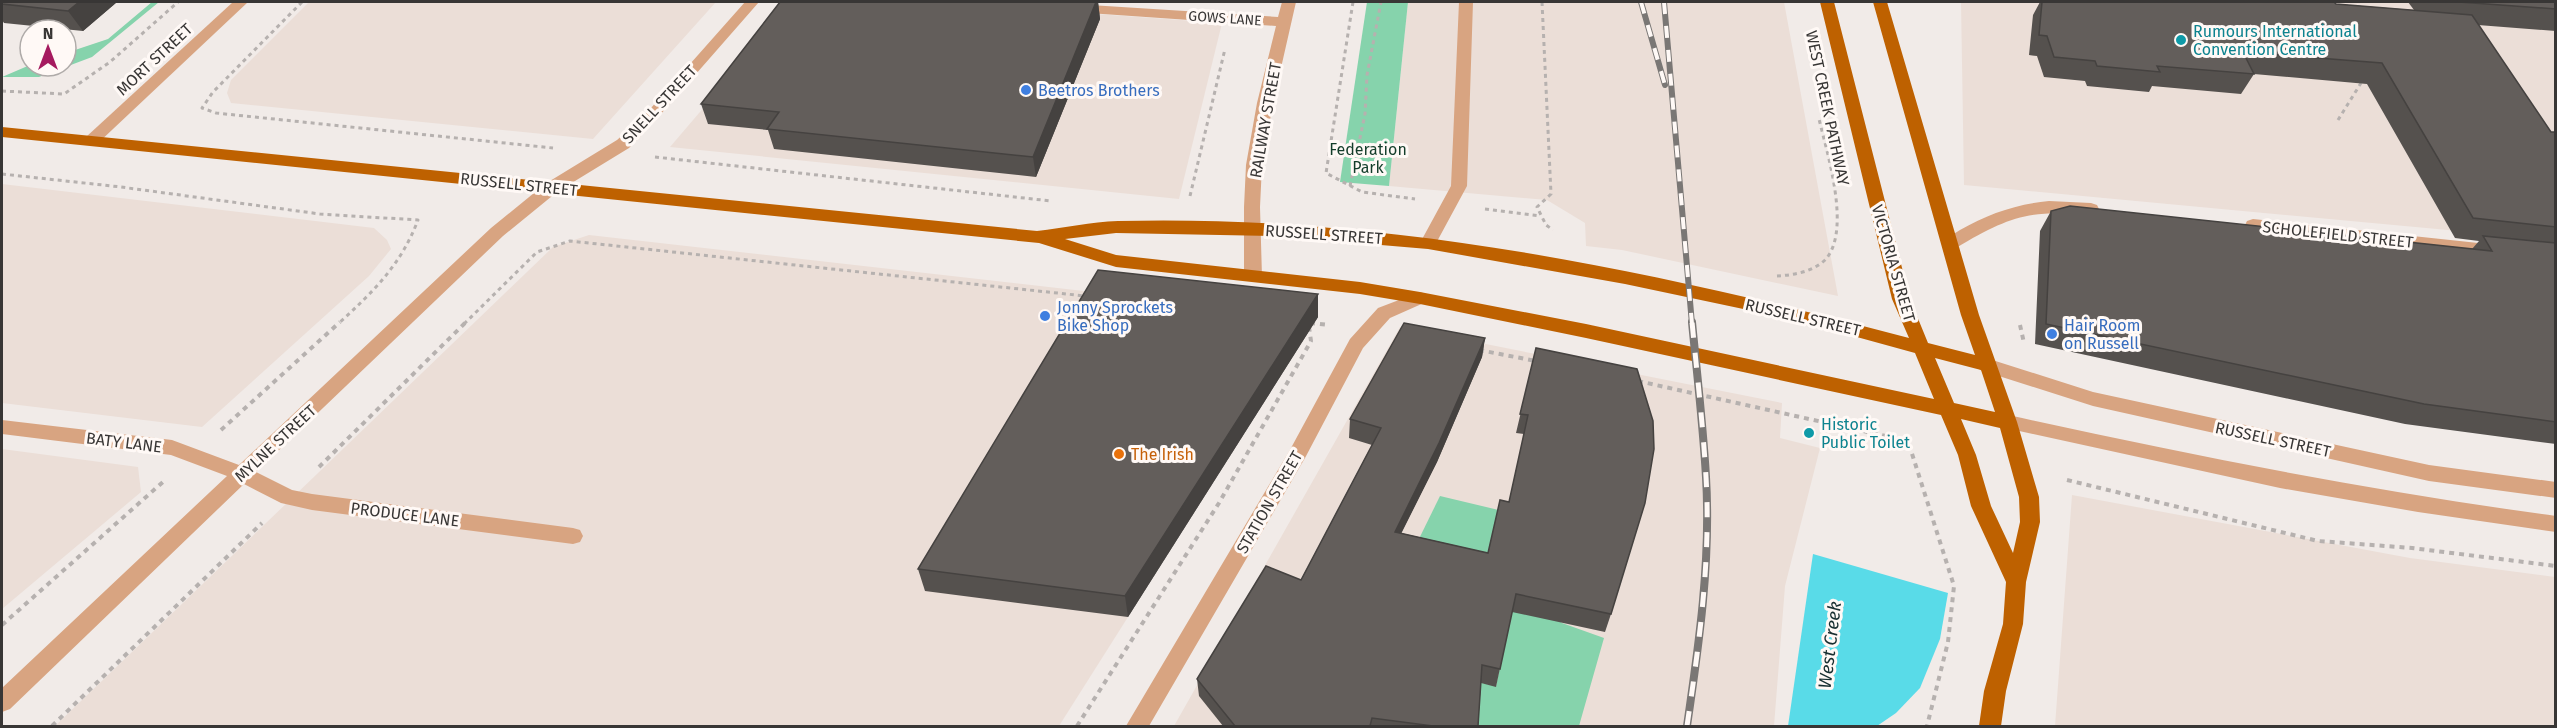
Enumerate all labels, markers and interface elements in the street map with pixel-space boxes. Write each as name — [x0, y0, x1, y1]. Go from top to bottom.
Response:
street label: GOWS LANE — [1188, 7, 1262, 30]
north arrow — [18, 18, 78, 78]
street label: MORT STREET — [112, 19, 197, 99]
place label: Rumours International Convention Centre — [2193, 22, 2357, 59]
text: N — [43, 24, 53, 43]
street label: WEST CREEK PATHWAY — [1802, 29, 1853, 188]
marker: Rumours International Convention Centre — [2174, 33, 2188, 47]
street label: RAILWAY STREET — [1246, 60, 1285, 179]
street label: SNELL STREET — [618, 61, 701, 147]
place label: Beetros Brothers — [1038, 81, 1160, 100]
marker: Beetros Brothers — [1019, 83, 1033, 97]
park label: Federation Park — [1329, 140, 1407, 177]
street label: RUSSELL STREET — [459, 169, 579, 200]
street label: VICTORIA STREET — [1868, 202, 1919, 324]
street label: SCHOLEFIELD STREET — [2262, 217, 2415, 252]
street label: RUSSELL STREET — [1265, 221, 1384, 248]
street label: RUSSELL STREET — [1743, 295, 1863, 340]
place label: Jonny Sprockets Bike Shop — [1057, 298, 1173, 335]
marker: Jonny Sprockets Bike Shop — [1038, 309, 1052, 323]
place label: Hair Room on Russell — [2064, 316, 2140, 353]
marker: Hair Room on Russell — [2045, 327, 2059, 341]
street label: MYLNE STREET — [231, 400, 321, 486]
place label: Historic Public Toilet — [1821, 415, 1910, 452]
street label: RUSSELL STREET — [2213, 418, 2333, 461]
marker: Historic Public Toilet — [1802, 426, 1816, 440]
street label: BATY LANE — [85, 428, 163, 457]
place label: The Irish — [1131, 445, 1194, 464]
marker: The Irish — [1112, 447, 1126, 461]
street label: STATION STREET — [1232, 447, 1307, 557]
street label: PRODUCE LANE — [350, 498, 460, 531]
water label: West Creek — [1814, 600, 1846, 690]

